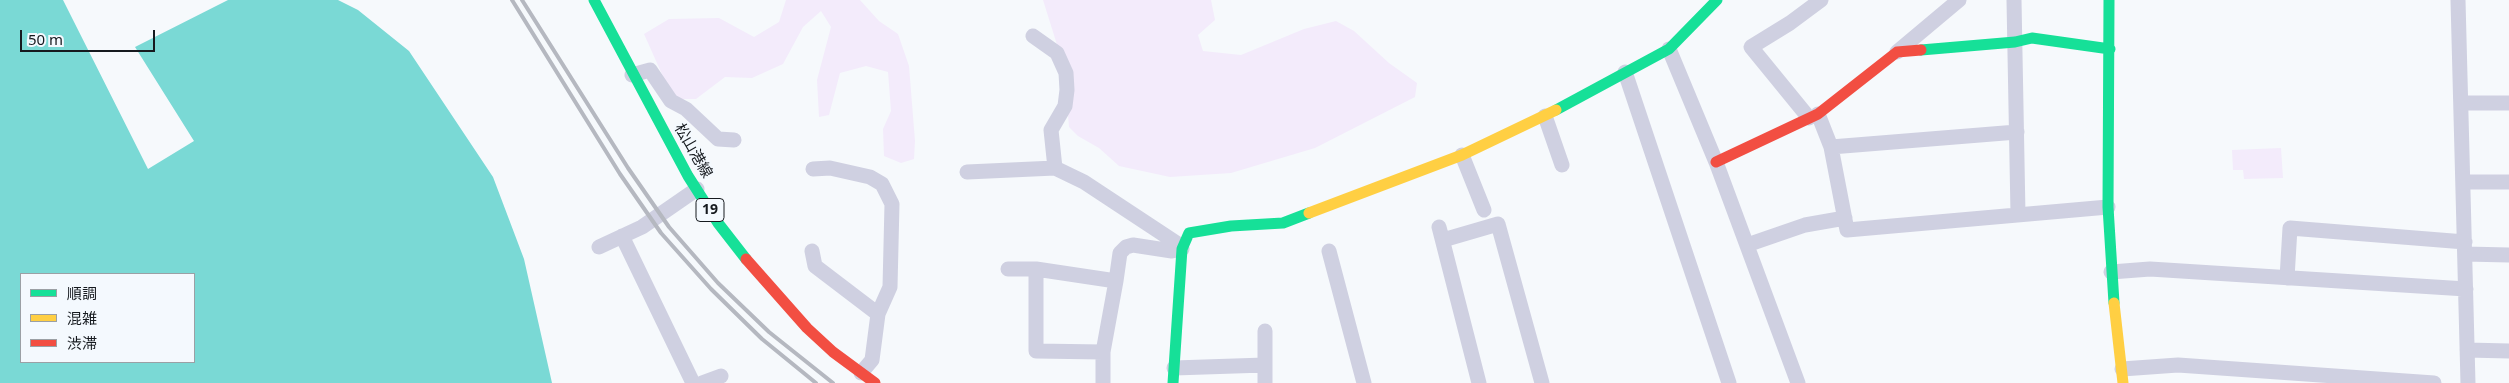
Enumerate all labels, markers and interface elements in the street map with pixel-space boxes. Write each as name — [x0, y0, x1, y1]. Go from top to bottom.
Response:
scale bar — [22, 20, 158, 52]
text: 50 m — [28, 29, 63, 49]
street label: 松山港線 — [670, 121, 716, 181]
road number: 19 — [696, 198, 724, 222]
legend — [20, 273, 195, 363]
text: 順調 — [67, 283, 97, 303]
text: 混雑 — [67, 308, 97, 328]
text: 渋滞 — [67, 333, 97, 353]

